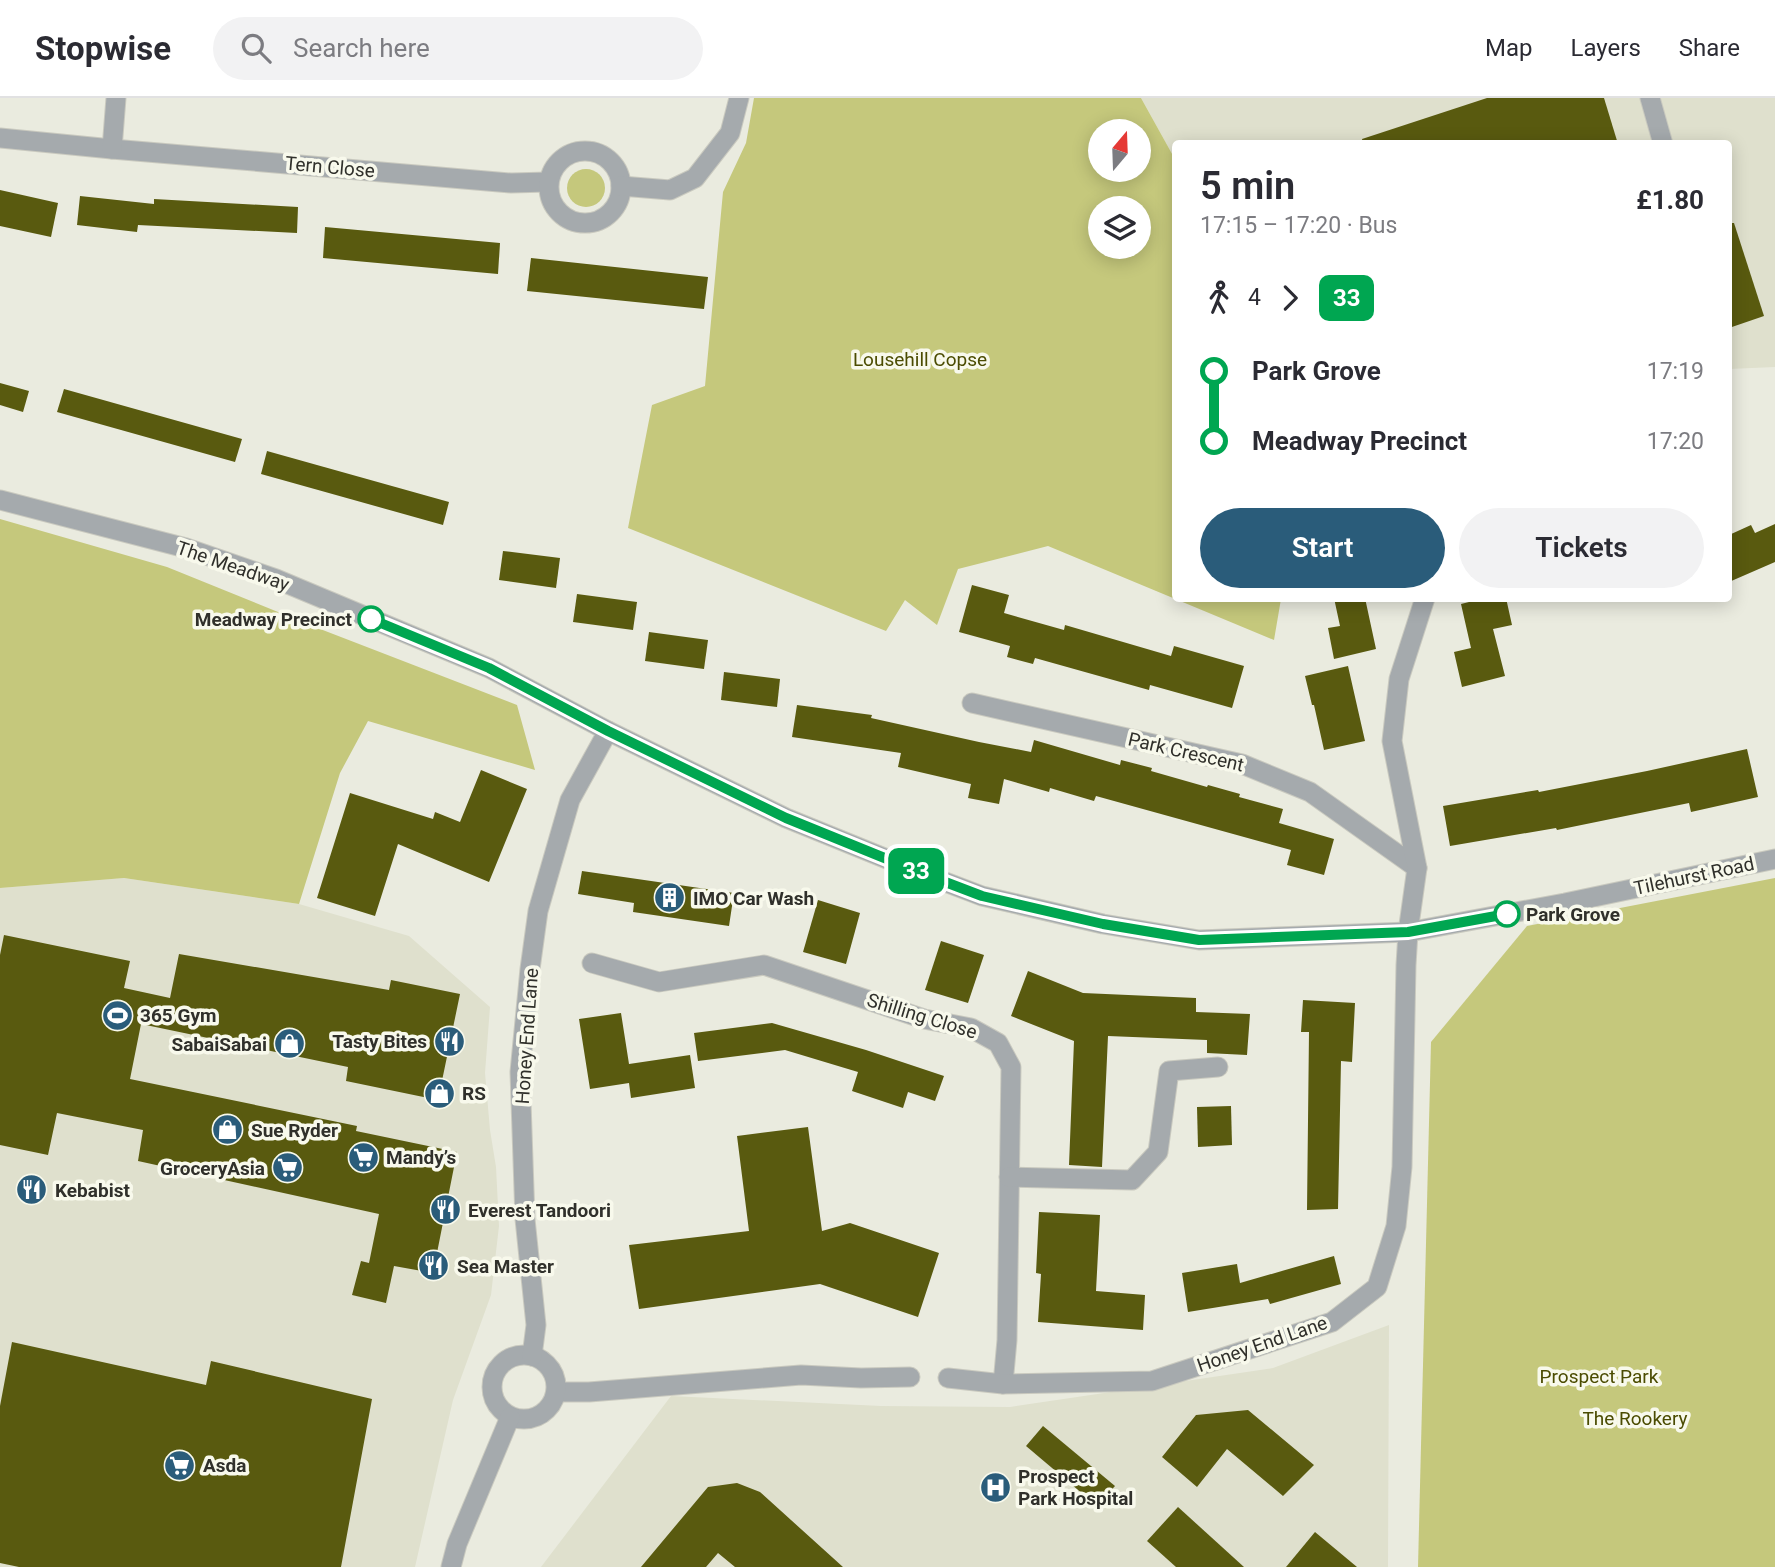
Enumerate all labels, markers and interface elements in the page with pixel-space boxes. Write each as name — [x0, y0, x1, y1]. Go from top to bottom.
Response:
search box — [213, 17, 703, 80]
text: Stopwise — [35, 29, 171, 68]
icon: search — [237, 29, 275, 67]
text: Search here — [293, 33, 430, 63]
text: Map — [1485, 34, 1533, 62]
text: Layers — [1571, 34, 1641, 62]
text: Share — [1679, 34, 1740, 62]
north arrow — [1088, 119, 1152, 182]
map controls — [1088, 119, 1151, 259]
street label: Tern Close — [284, 152, 376, 182]
text: 5 min — [1200, 164, 1295, 208]
text: £1.80 — [1636, 185, 1704, 215]
button: layers — [1088, 196, 1151, 259]
text: 17:15 – 17:20 · Bus — [1200, 212, 1397, 239]
icon: walk — [1200, 279, 1238, 317]
icon: forward — [1271, 279, 1309, 317]
text: 4 — [1248, 284, 1261, 311]
text: 33 — [1333, 284, 1360, 312]
park label: Lousehill Copse — [853, 348, 987, 371]
text: Park Grove — [1252, 356, 1381, 386]
text: 17:19 — [1647, 358, 1704, 385]
text: Meadway Precinct — [1252, 426, 1467, 456]
text: 17:20 — [1647, 428, 1704, 455]
button: Start — [1200, 508, 1445, 588]
button: Tickets — [1459, 508, 1704, 588]
street label: The Meadway — [174, 536, 292, 596]
marker: Meadway Precinct — [358, 606, 384, 632]
place label: Meadway Precinct — [195, 608, 353, 631]
street label: Park Crescent — [1126, 727, 1246, 777]
line badge: 33 — [884, 848, 948, 894]
street label: Tilehurst Road — [1632, 852, 1756, 900]
text: 33 — [902, 857, 930, 885]
building icon: IMO Car Wash — [653, 881, 687, 915]
place label: IMO Car Wash — [693, 887, 814, 910]
marker: Park Grove — [1494, 901, 1520, 927]
place label: Park Grove — [1526, 903, 1620, 926]
street label: Honey End Lane — [511, 967, 543, 1105]
street label: Shilling Close — [864, 988, 980, 1044]
sports icon: 365 Gym — [100, 998, 134, 1032]
place label: 365 Gym — [140, 1004, 216, 1027]
restaurant icon: Tasty Bites — [433, 1024, 467, 1058]
shop icon: SabaiSabai — [273, 1027, 307, 1061]
place label: Tasty Bites — [332, 1030, 427, 1053]
place label: SabaiSabai — [171, 1033, 267, 1056]
shop icon: RS — [422, 1076, 456, 1110]
place label: RS — [462, 1082, 486, 1105]
shop icon: Sue Ryder — [211, 1113, 245, 1147]
place label: Sue Ryder — [251, 1119, 338, 1142]
supermarket icon: Mandy’s — [346, 1140, 380, 1174]
place label: Mandy’s — [386, 1146, 456, 1169]
supermarket icon: GroceryAsia — [271, 1151, 305, 1185]
place label: GroceryAsia — [160, 1157, 265, 1180]
restaurant icon: Kebabist — [15, 1173, 49, 1207]
place label: Kebabist — [55, 1179, 130, 1202]
restaurant icon: Everest Tandoori — [428, 1193, 462, 1227]
place label: Everest Tandoori — [468, 1199, 611, 1222]
restaurant icon: Sea Master — [417, 1249, 451, 1283]
place label: Sea Master — [457, 1255, 554, 1278]
street label: Honey End Lane — [1194, 1311, 1330, 1377]
park label: Prospect Park — [1540, 1365, 1659, 1388]
park label: The Rookery — [1582, 1407, 1688, 1430]
supermarket icon: Asda — [163, 1448, 197, 1482]
place label: Asda — [203, 1454, 246, 1477]
place label: Prospect Park Hospital — [1018, 1465, 1133, 1510]
hospital icon: Prospect Park Hospital — [978, 1470, 1012, 1504]

